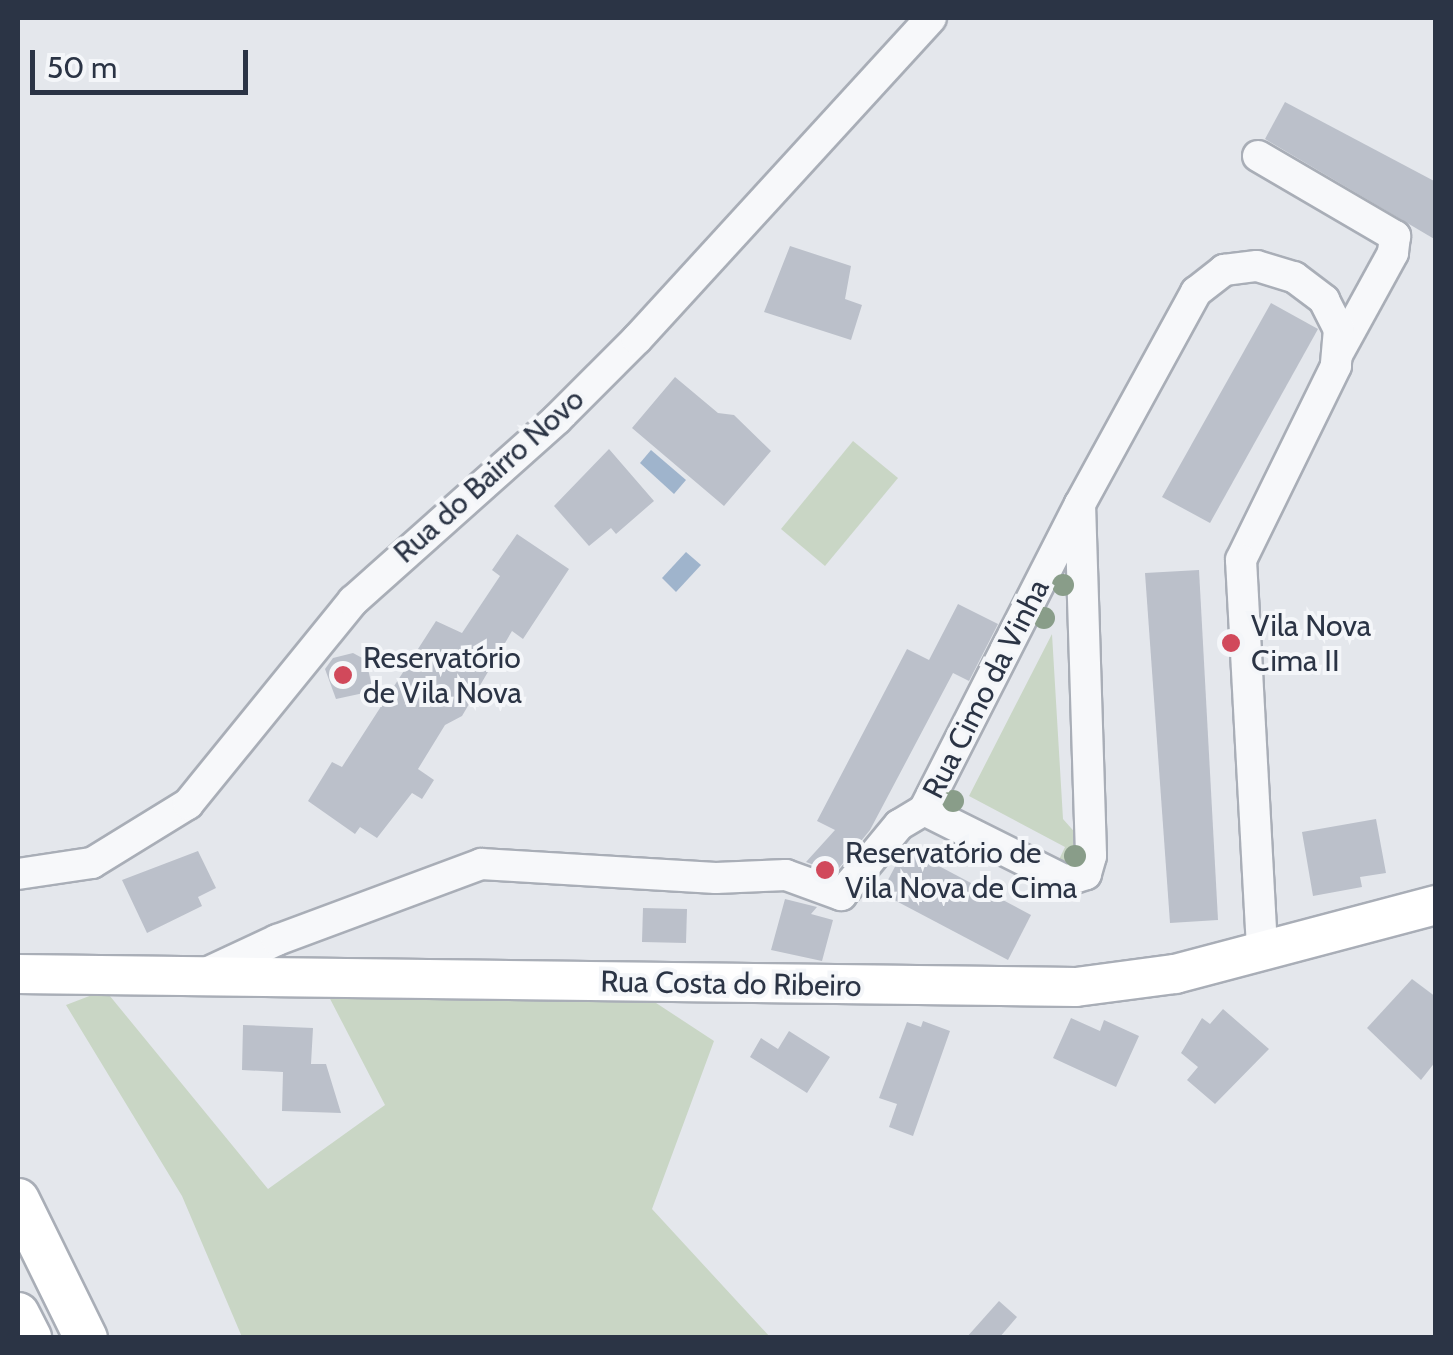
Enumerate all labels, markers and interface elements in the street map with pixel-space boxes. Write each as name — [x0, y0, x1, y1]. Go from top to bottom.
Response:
scale bar — [35, 30, 252, 92]
text: 50 m — [47, 49, 117, 86]
street label: Rua do Bairro Novo — [387, 381, 591, 571]
street label: Rua Cimo da Vinha — [915, 573, 1057, 805]
place label: Vila Nova Cima II — [1251, 608, 1371, 678]
marker: Vila Nova Cima II — [1220, 632, 1242, 654]
place label: Reservatório de Vila Nova — [363, 640, 522, 710]
marker: Reservatório de Vila Nova — [332, 664, 354, 686]
place label: Reservatório de Vila Nova de Cima — [845, 835, 1077, 906]
marker: Reservatório de Vila Nova de Cima — [814, 859, 836, 881]
street label: Rua Costa do Ribeiro — [600, 964, 862, 1004]

